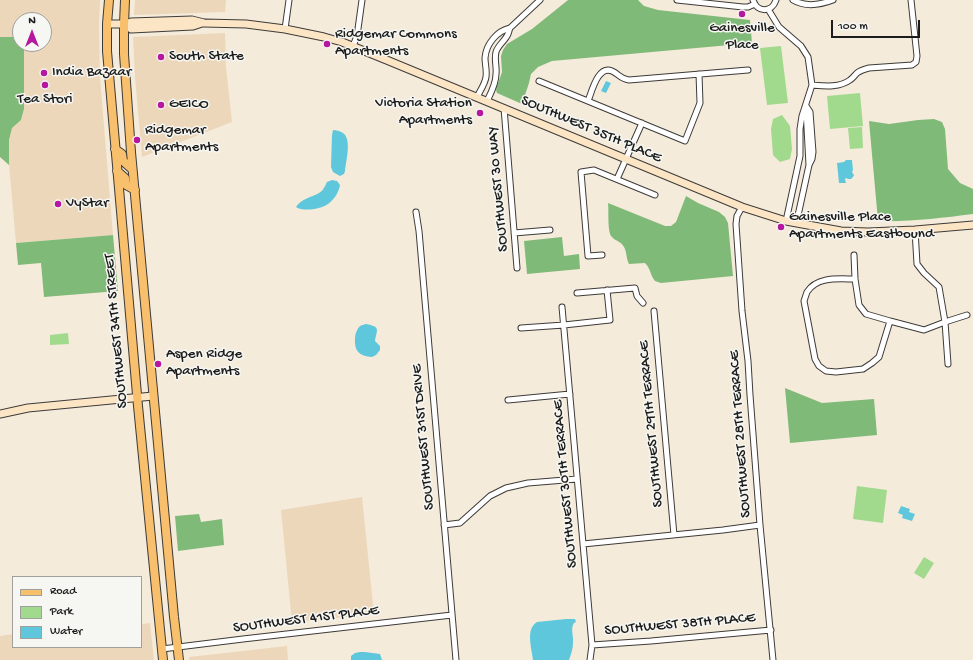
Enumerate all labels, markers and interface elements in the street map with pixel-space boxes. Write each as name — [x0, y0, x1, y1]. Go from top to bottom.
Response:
marker: Gainesville Place — [737, 9, 747, 19]
north arrow — [12, 12, 52, 52]
scale bar — [833, 12, 922, 38]
text: N — [28, 15, 36, 27]
place label: Gainesville Place — [709, 20, 775, 55]
text: 100 m — [838, 20, 868, 34]
place label: Ridgemar Commons Apartments — [335, 26, 457, 61]
marker: Ridgemar Commons Apartments — [322, 39, 332, 49]
place label: South State — [169, 48, 244, 66]
marker: South State — [156, 52, 166, 62]
place label: India Bazaar — [52, 64, 131, 82]
marker: India Bazaar — [39, 68, 49, 78]
marker: Tea Stori — [40, 80, 50, 90]
place label: Tea Stori — [18, 91, 72, 109]
street label: SOUTHWEST 35TH PLACE — [518, 92, 664, 168]
place label: Victoria Station Apartments — [375, 95, 472, 130]
place label: GEICO — [169, 96, 209, 114]
marker: GEICO — [156, 100, 166, 110]
marker: Victoria Station Apartments — [475, 108, 485, 118]
place label: Ridgemar Apartments — [145, 122, 218, 157]
street label: SOUTHWEST 30 WAY — [485, 126, 513, 252]
marker: Ridgemar Apartments — [132, 135, 142, 145]
place label: VyStar — [66, 195, 108, 213]
marker: VyStar — [53, 199, 63, 209]
place label: Gainesville Place Apartments Eastbound — [789, 209, 934, 244]
marker: Gainesville Place Apartments Eastbound — [776, 222, 786, 232]
street label: SOUTHWEST 34TH STREET — [101, 253, 133, 409]
street label: SOUTHWEST 29TH TERRACE — [636, 340, 668, 508]
place label: Aspen Ridge Apartments — [166, 346, 242, 381]
street label: SOUTHWEST 28TH TERRACE — [726, 350, 756, 518]
marker: Aspen Ridge Apartments — [153, 359, 163, 369]
street label: SOUTHWEST 31ST DRIVE — [409, 363, 439, 511]
street label: SOUTHWEST 30TH TERRACE — [550, 399, 582, 569]
legend — [12, 576, 142, 648]
text: Road — [50, 585, 76, 599]
street label: SOUTHWEST 41ST PLACE — [232, 602, 380, 638]
text: Park — [50, 605, 73, 619]
street label: SOUTHWEST 38TH PLACE — [604, 609, 756, 641]
text: Water — [50, 625, 82, 639]

